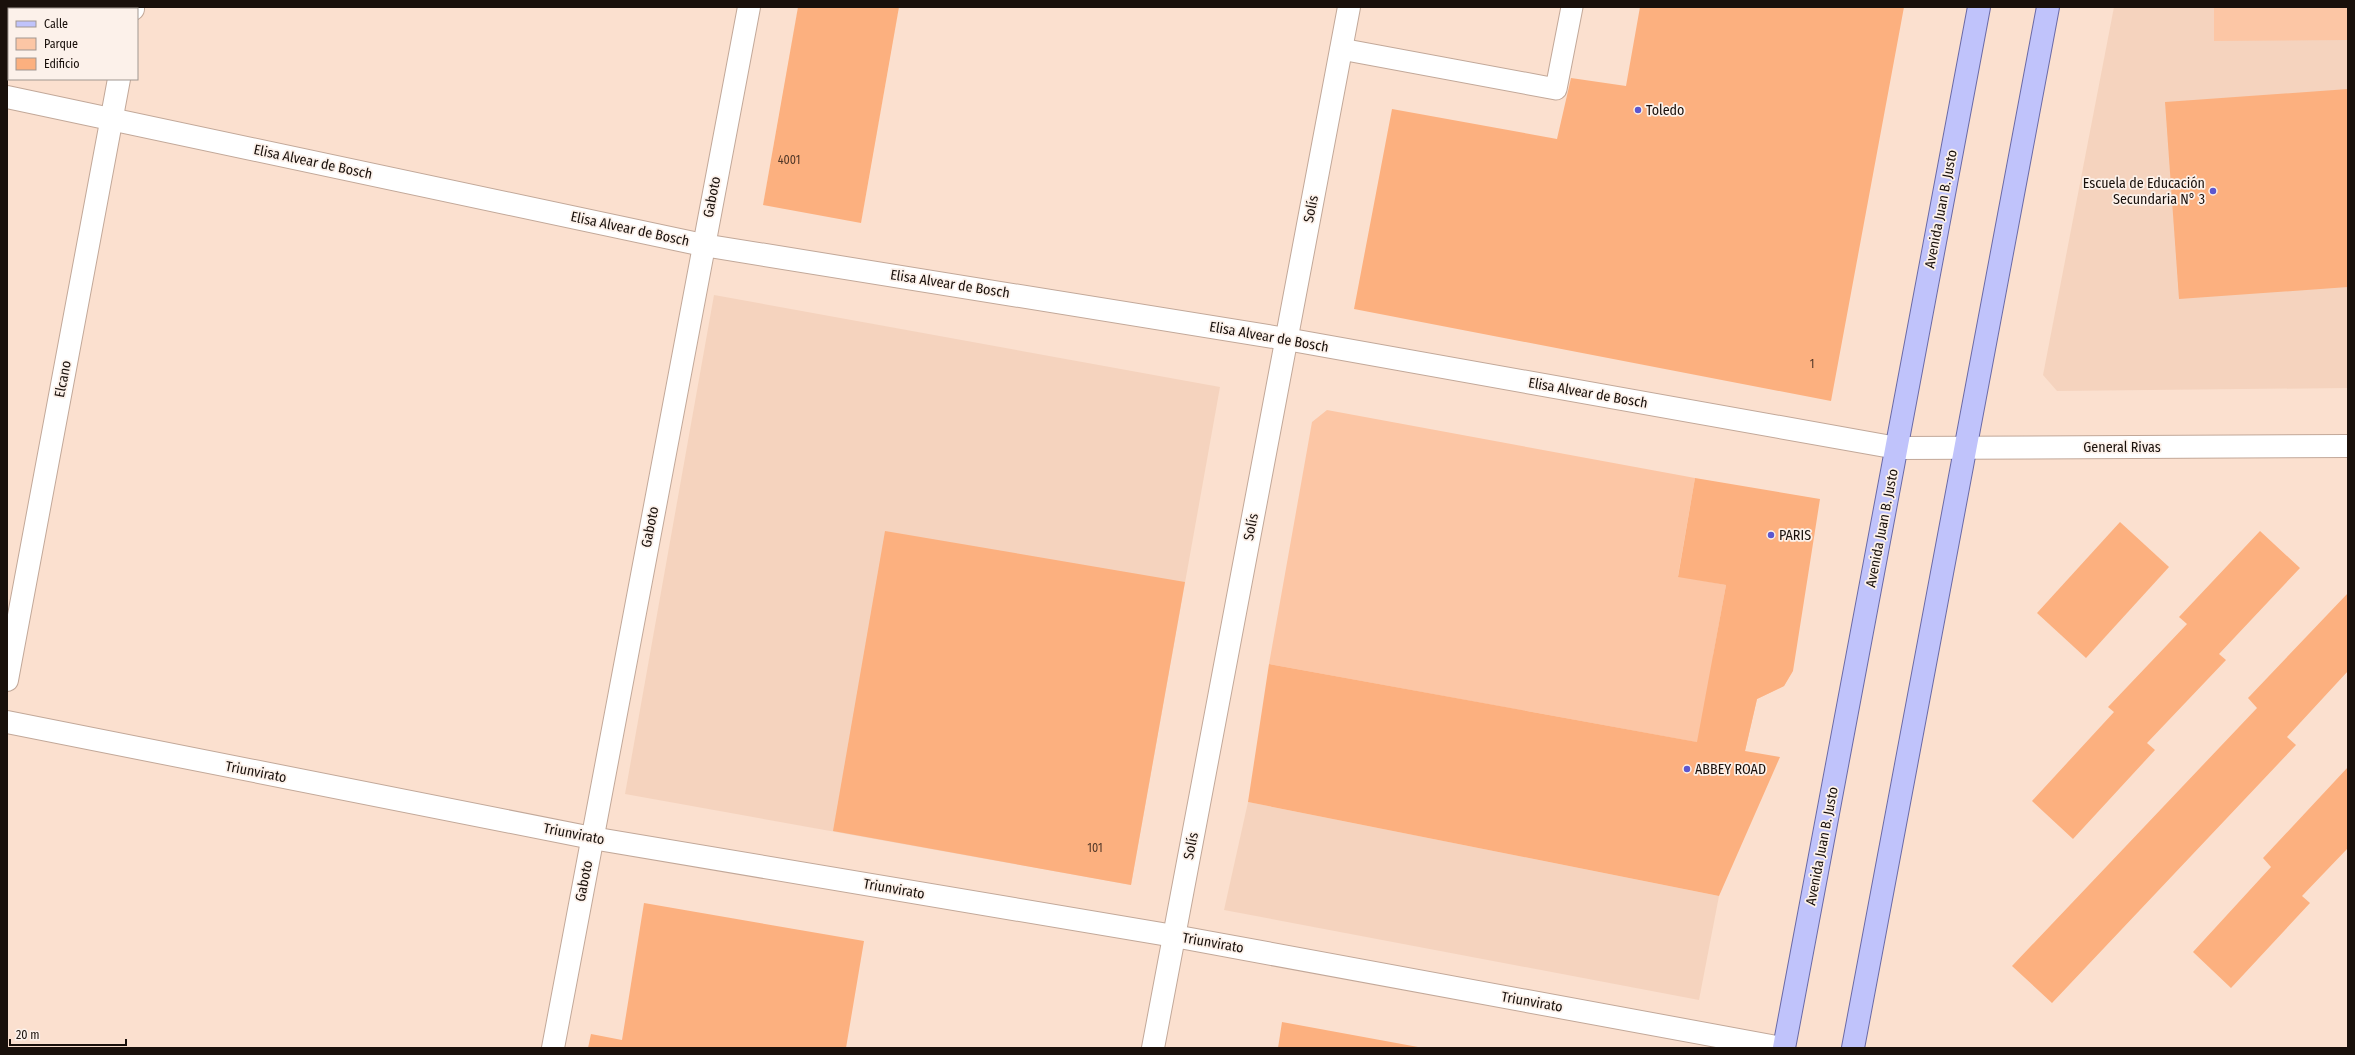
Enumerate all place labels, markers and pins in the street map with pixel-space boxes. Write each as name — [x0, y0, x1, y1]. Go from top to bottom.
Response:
place label: Toledo — [1646, 102, 1685, 119]
marker: Toledo — [1633, 105, 1643, 115]
place label: Escuela de Educación Secundaria N° 3 — [2083, 175, 2205, 208]
marker: Escuela de Educación Secundaria N° 3 — [2208, 186, 2218, 196]
place label: PARIS — [1779, 527, 1811, 544]
marker: PARIS — [1766, 530, 1776, 540]
place label: ABBEY ROAD — [1695, 761, 1766, 778]
marker: ABBEY ROAD — [1682, 764, 1692, 774]

